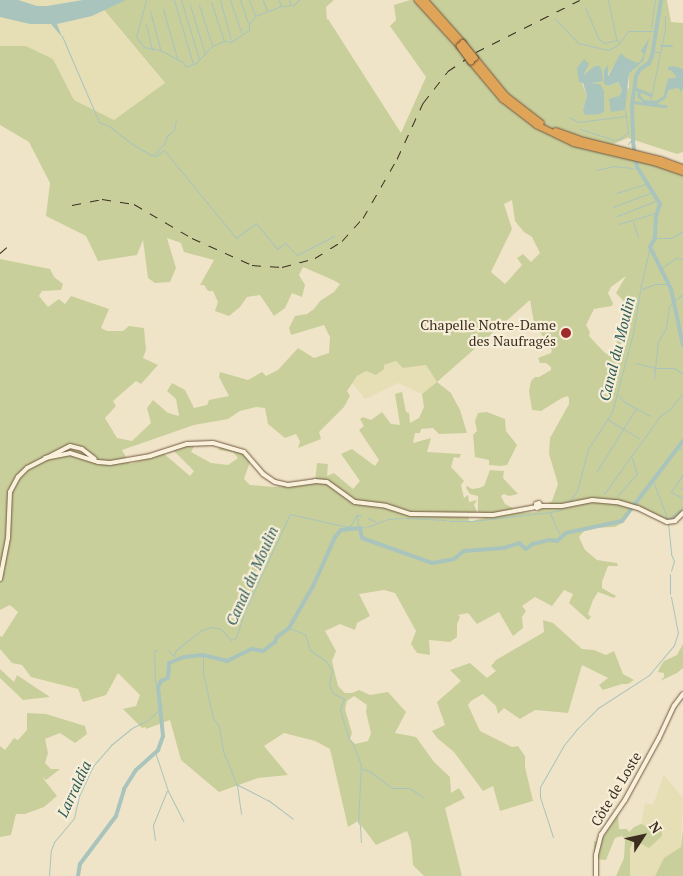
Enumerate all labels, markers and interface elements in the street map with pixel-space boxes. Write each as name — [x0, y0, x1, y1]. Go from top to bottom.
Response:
water label: Canal du Moulin — [595, 295, 639, 403]
place label: Chapelle Notre-Dame des Naufragés — [420, 317, 556, 350]
marker: Chapelle Notre-Dame des Naufragés — [560, 327, 572, 339]
water label: Canal du Moulin — [222, 524, 282, 628]
street label: Côte de Loste — [587, 749, 645, 829]
water label: Larraldia — [53, 758, 95, 820]
north arrow — [618, 811, 668, 861]
text: N — [645, 817, 667, 837]

